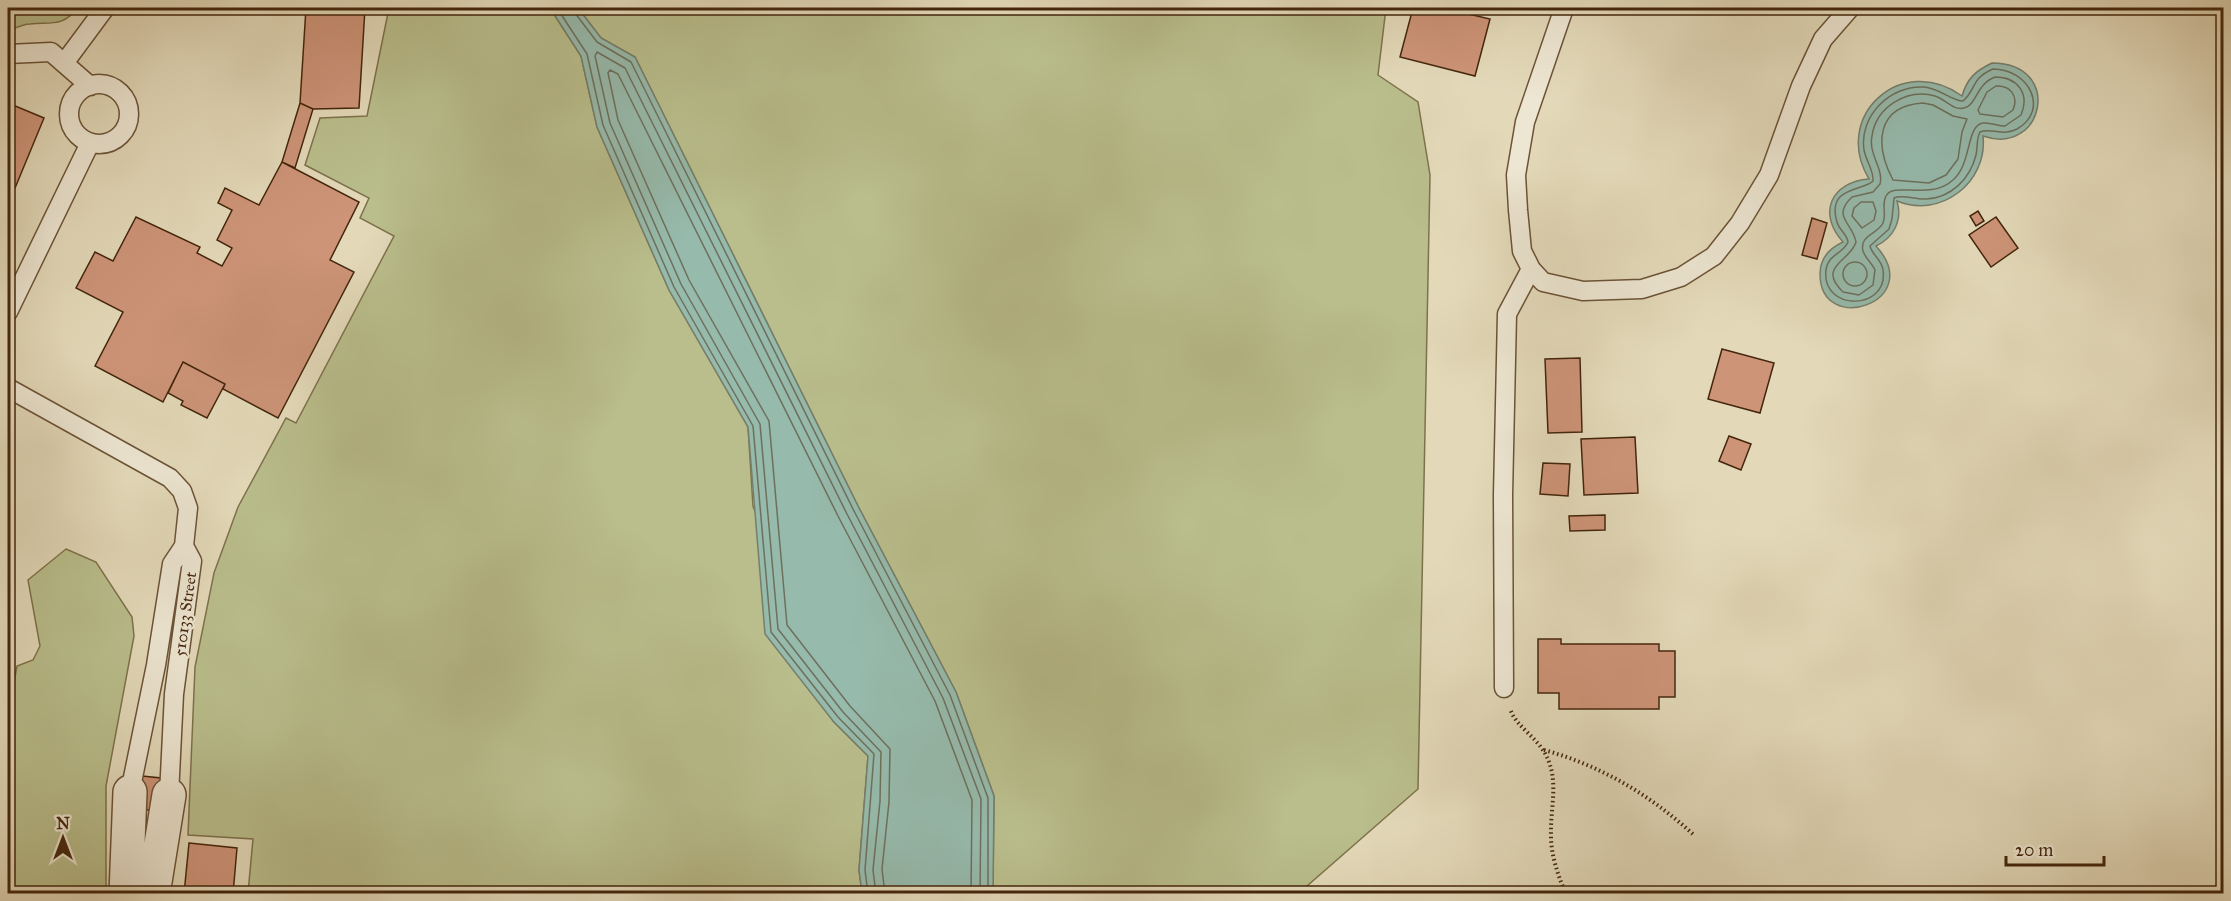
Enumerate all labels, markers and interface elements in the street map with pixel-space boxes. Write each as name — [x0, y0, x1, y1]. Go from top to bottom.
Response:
street label: 510133 Street — [170, 570, 200, 657]
north arrow — [33, 808, 93, 868]
text: N — [56, 814, 70, 833]
scale bar — [2006, 829, 2104, 867]
text: 20 m — [2015, 839, 2053, 861]

